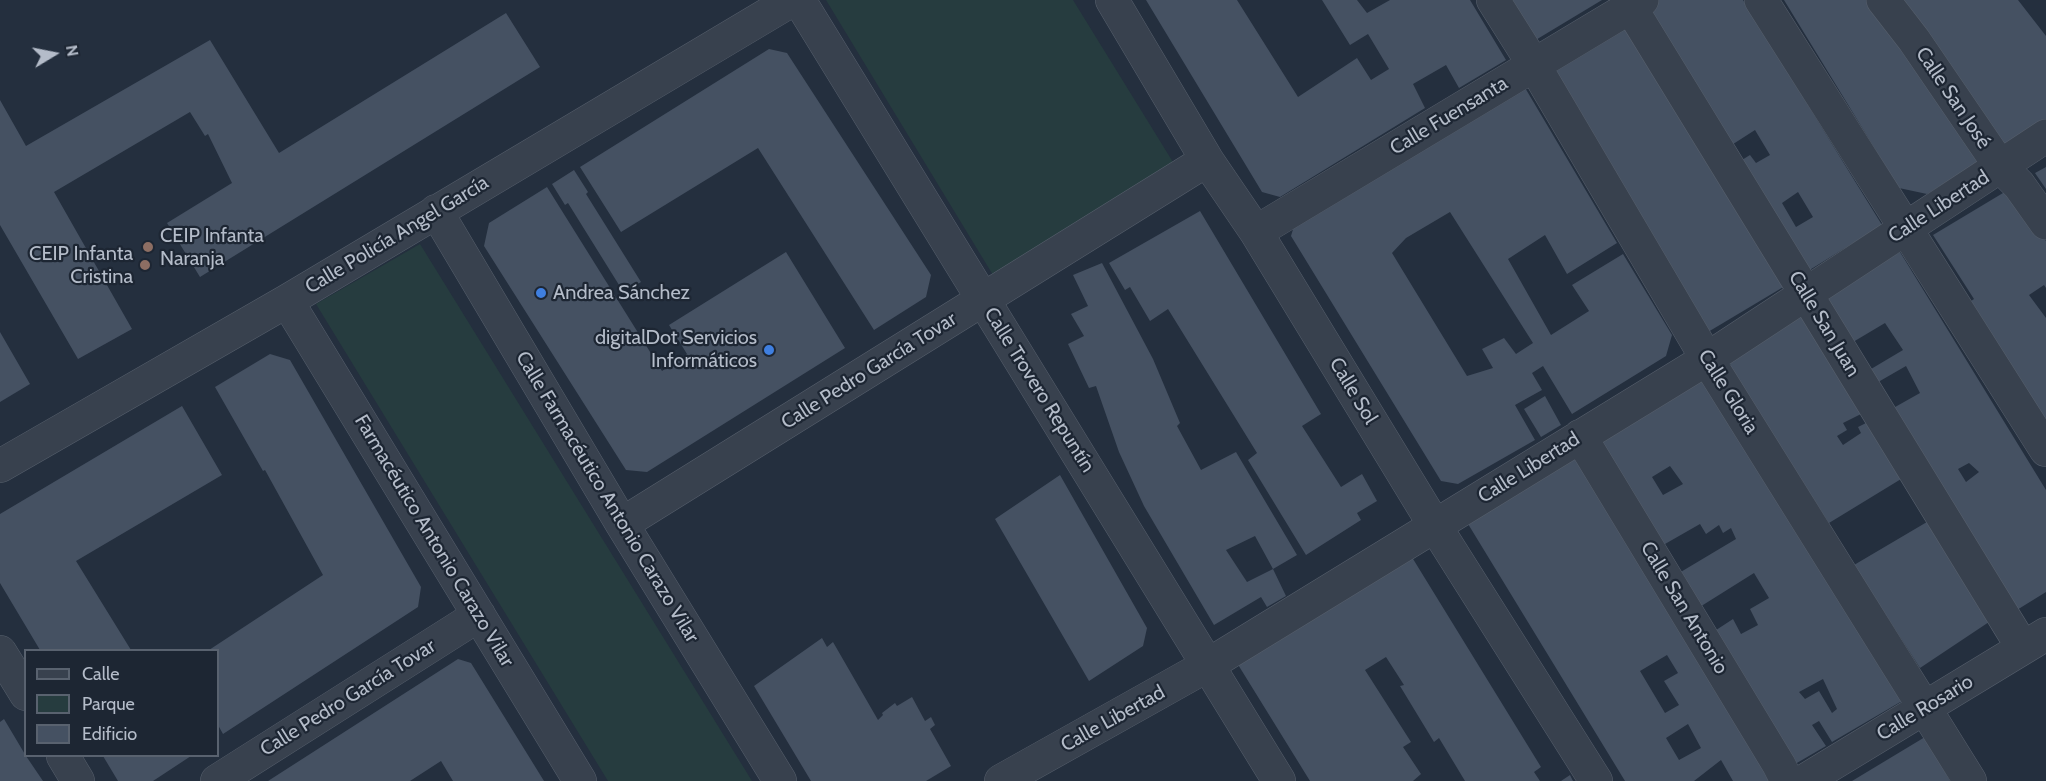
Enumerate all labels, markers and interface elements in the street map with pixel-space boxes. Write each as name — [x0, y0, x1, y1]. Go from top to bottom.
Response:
north arrow — [24, 24, 84, 84]
street label: Calle San José — [1910, 43, 1996, 153]
text: N — [62, 44, 83, 58]
street label: Calle Fuensanta — [1386, 72, 1512, 160]
street label: Calle Libertad — [1884, 166, 1994, 248]
street label: Calle Policía Angel García — [301, 171, 493, 299]
place label: CEIP Infanta Naranja — [160, 224, 264, 271]
marker: CEIP Infanta Naranja — [141, 240, 155, 254]
place label: CEIP Infanta Cristina — [29, 242, 133, 289]
marker: CEIP Infanta Cristina — [138, 258, 152, 272]
street label: Calle San Juan — [1783, 267, 1865, 381]
place label: Andrea Sánchez — [553, 281, 690, 305]
marker: Andrea Sánchez — [534, 286, 548, 300]
street label: Calle Trovero Repuntín — [978, 303, 1100, 477]
street label: Calle Pedro García Tovar — [777, 307, 961, 435]
place label: digitalDot Servicios Informáticos — [595, 326, 757, 373]
marker: digitalDot Servicios Informáticos — [762, 343, 776, 357]
street label: Calle Gloria — [1693, 345, 1763, 439]
street label: Calle Farmacéutico Antonio Carazo Vilar — [510, 347, 704, 647]
street label: Calle Sol — [1324, 353, 1382, 429]
street label: Farmacéutico Antonio Carazo Vilar — [349, 411, 519, 671]
street label: Calle Libertad — [1474, 427, 1584, 509]
street label: Calle San Antonio — [1635, 537, 1733, 679]
street label: Calle Pedro García Tovar — [256, 634, 440, 762]
legend — [24, 649, 219, 757]
text: Calle — [82, 663, 119, 685]
street label: Calle Rosario — [1872, 670, 1978, 746]
street label: Calle Libertad — [1057, 681, 1169, 757]
text: Parque — [82, 693, 135, 715]
text: Edificio — [82, 723, 137, 745]

